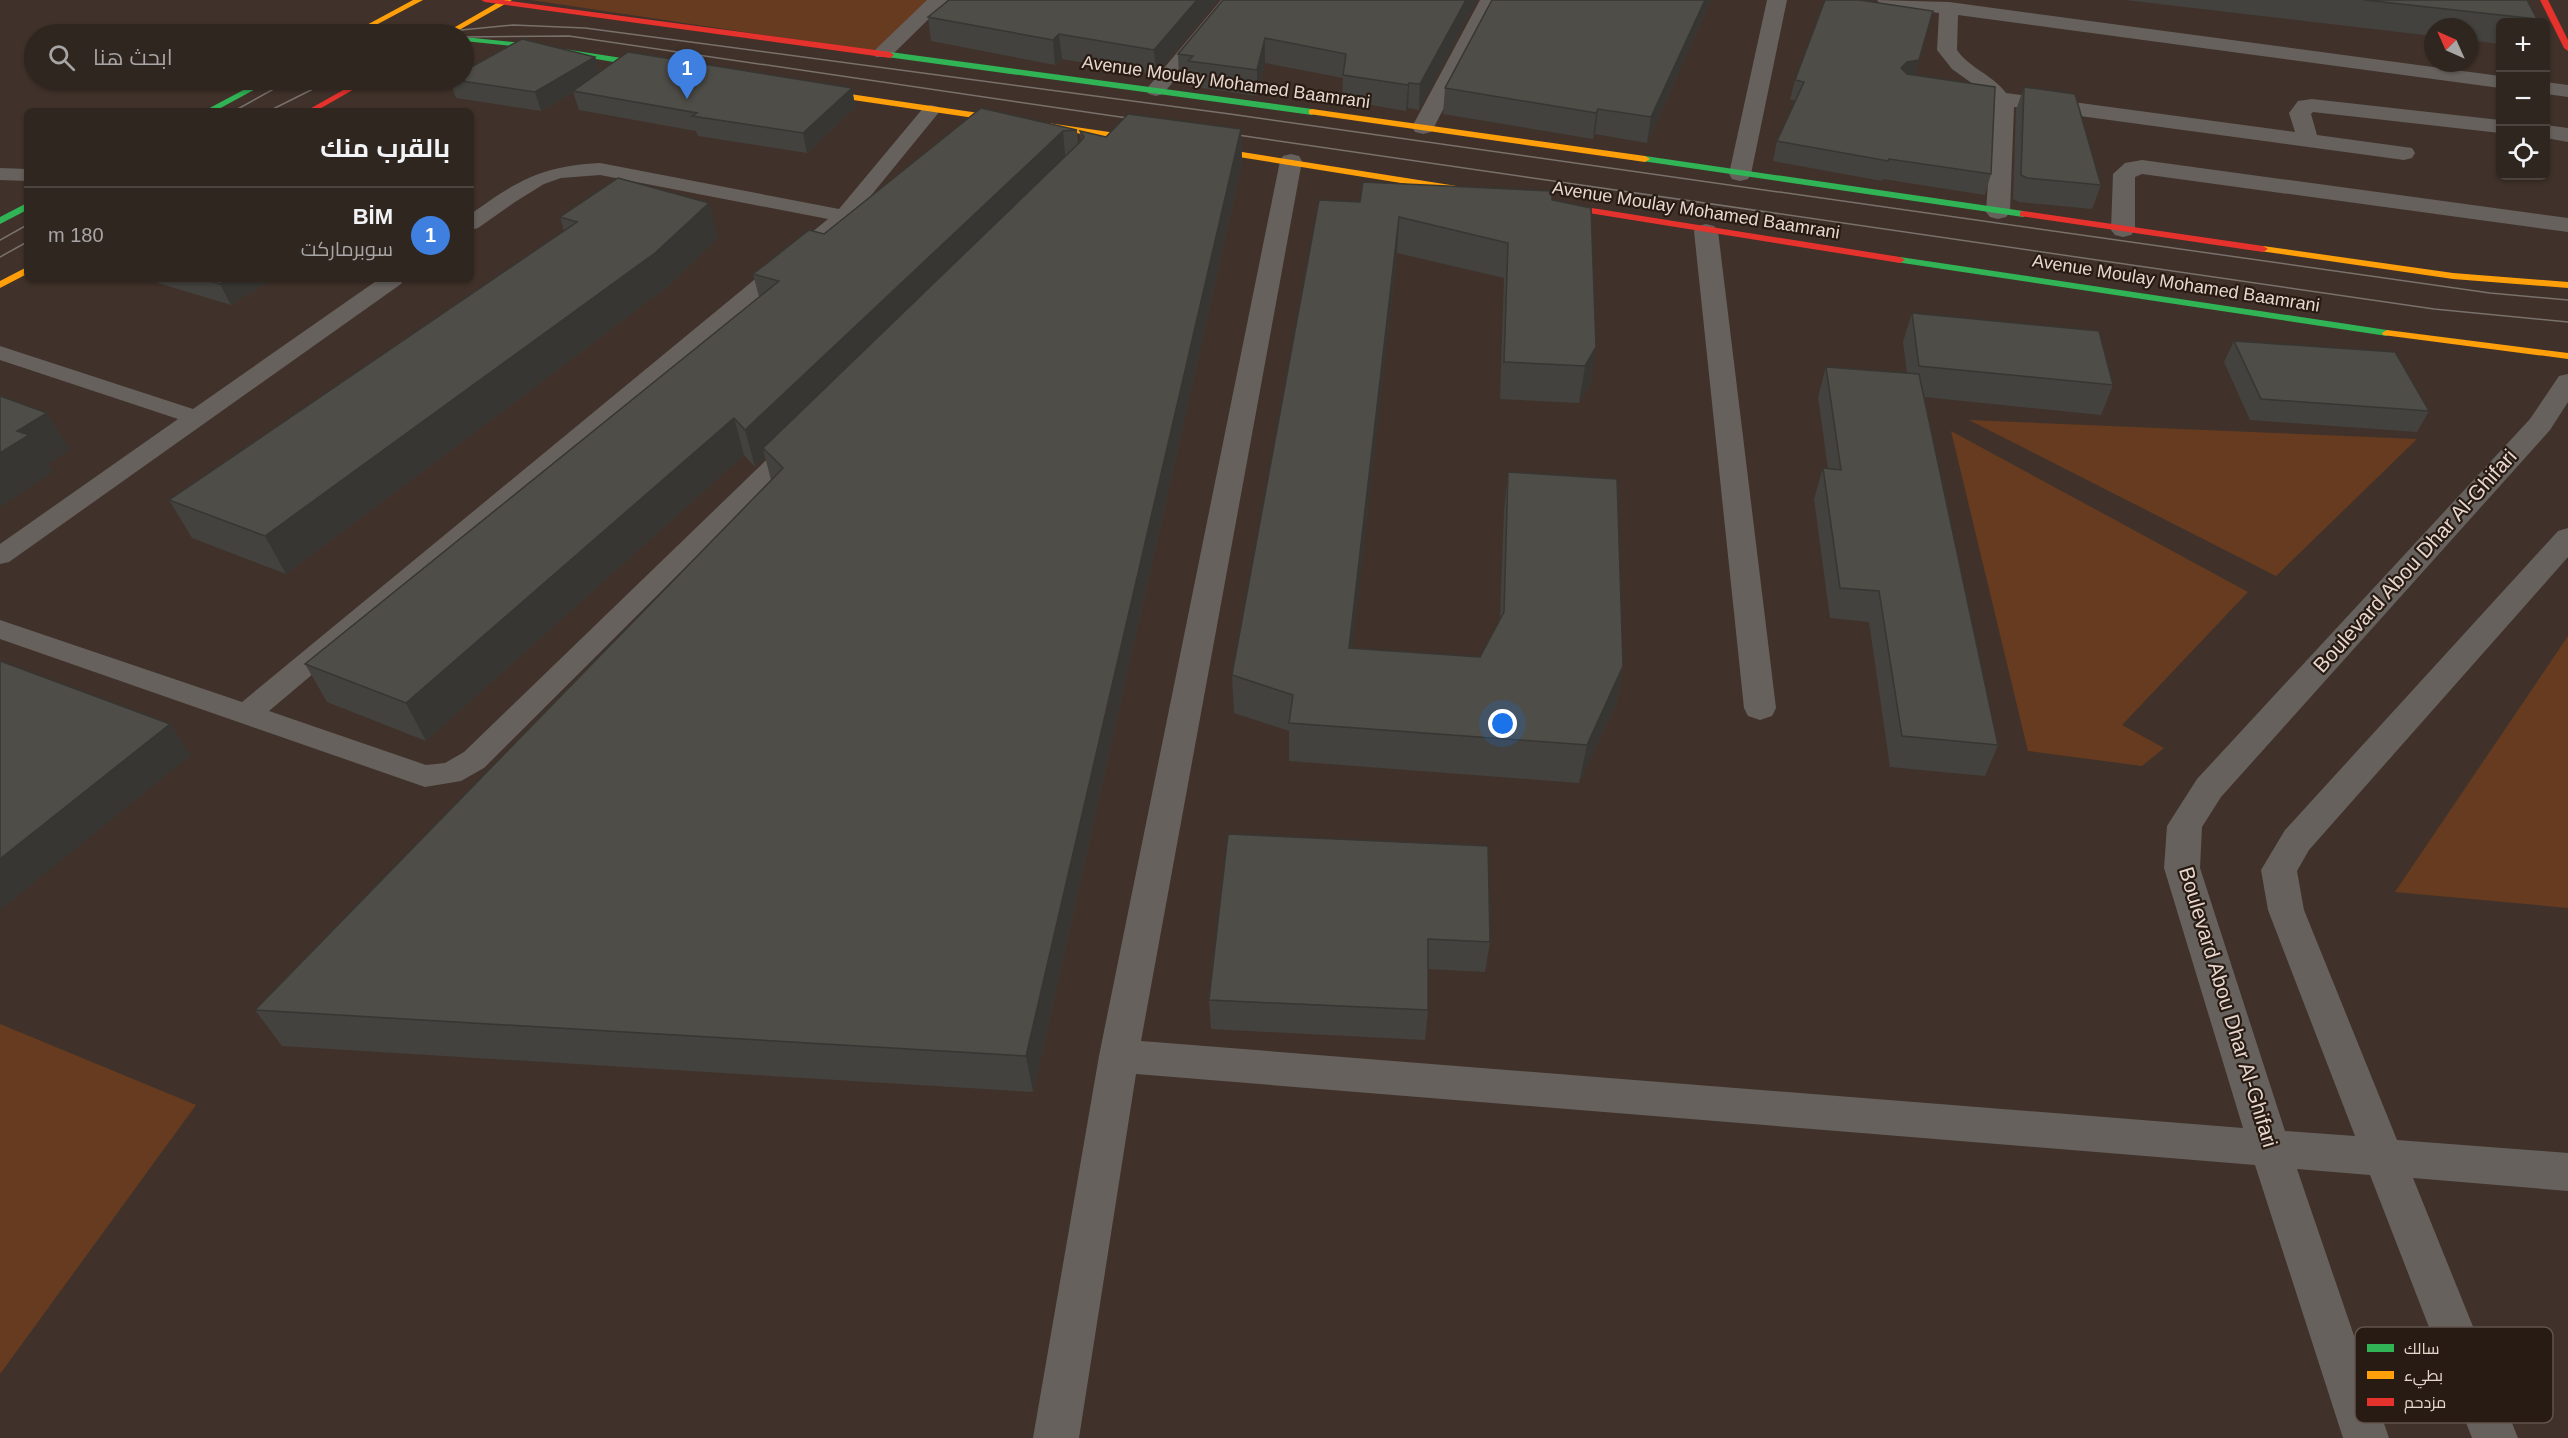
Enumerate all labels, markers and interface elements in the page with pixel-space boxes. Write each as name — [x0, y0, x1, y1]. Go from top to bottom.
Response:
north arrow — [2424, 18, 2478, 72]
map controls — [2496, 18, 2550, 180]
button: + — [2496, 18, 2550, 72]
search box — [24, 24, 474, 90]
icon: search — [45, 41, 78, 74]
text: ابحث هنا — [93, 45, 173, 70]
pin: 1 — [668, 50, 706, 99]
street label: Avenue Moulay Mohamed Baamrani — [1081, 52, 1371, 112]
button: − — [2496, 72, 2550, 126]
button: locate — [2496, 126, 2550, 180]
text: بالقرب منك — [320, 133, 450, 163]
street label: Avenue Moulay Mohamed Baamrani — [1551, 177, 1841, 243]
text: BİM — [353, 204, 393, 229]
text: 180 m — [48, 224, 104, 246]
text: 1 — [425, 224, 436, 246]
text: سوبرماركت — [301, 238, 393, 260]
street label: Avenue Moulay Mohamed Baamrani — [2031, 250, 2321, 316]
street label: Boulevard Abou Dhar Al-Ghifari — [2308, 445, 2521, 677]
your location — [1488, 709, 1517, 738]
street label: Boulevard Abou Dhar Al-Ghifari — [2175, 864, 2282, 1150]
legend — [2355, 1327, 2553, 1423]
text: سالك — [2404, 1340, 2439, 1357]
text: بطيء — [2404, 1367, 2443, 1389]
text: مزدحم — [2404, 1394, 2446, 1414]

